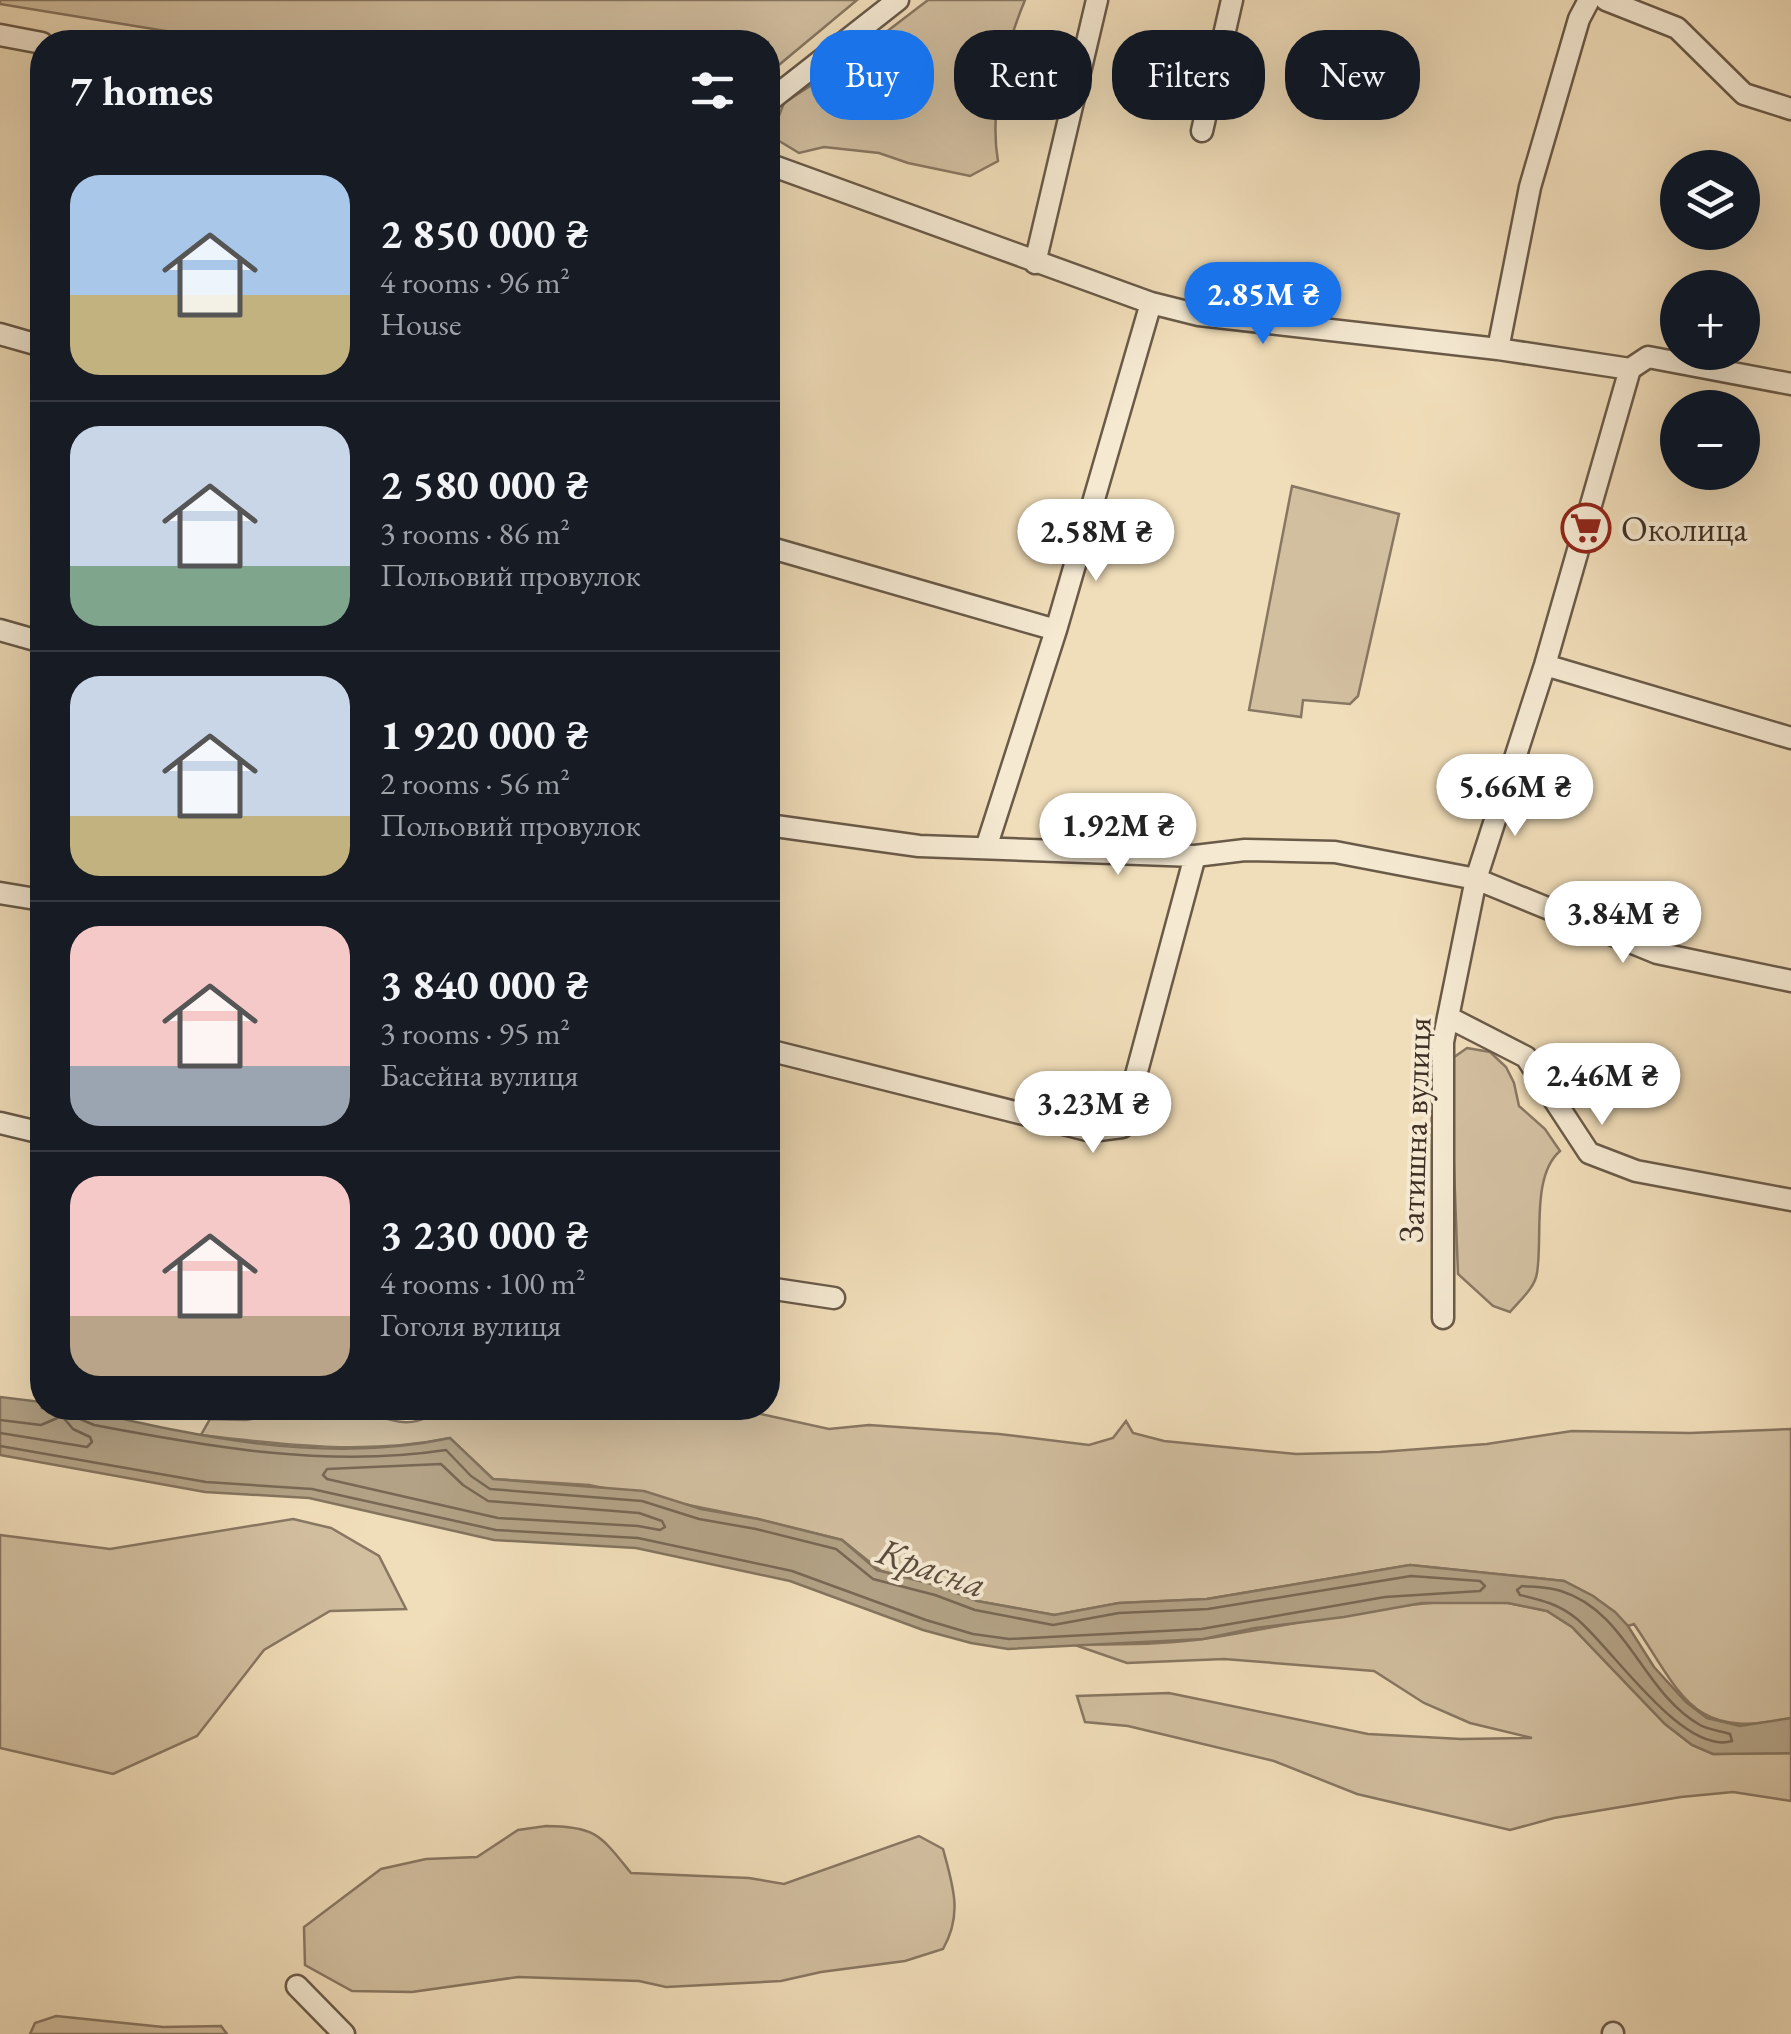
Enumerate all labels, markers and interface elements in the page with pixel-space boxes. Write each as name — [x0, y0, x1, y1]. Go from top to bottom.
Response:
chip: Buy — [810, 30, 934, 120]
chip: Rent — [954, 30, 1092, 120]
chip: Filters — [1112, 30, 1265, 120]
chip: New — [1285, 30, 1420, 120]
text: 7 homes — [70, 63, 213, 118]
icon: filters — [685, 63, 740, 118]
map controls — [1660, 150, 1760, 490]
button: layers — [1660, 150, 1760, 250]
text: 2 850 000 ₴ — [380, 206, 589, 261]
icon: home — [150, 215, 270, 335]
text: 4 rooms · 96 m² — [380, 261, 570, 303]
pin: 2.85M ₴ — [1171, 262, 1355, 347]
button: + — [1660, 270, 1760, 370]
text: 2.85M ₴ — [1206, 273, 1320, 315]
text: House — [380, 303, 461, 345]
button: − — [1660, 390, 1760, 490]
text: 2 580 000 ₴ — [380, 457, 589, 512]
icon: home — [150, 466, 270, 586]
pin: 2.58M ₴ — [1004, 499, 1188, 584]
supermarket icon: Околица — [1560, 502, 1612, 554]
place label: Околица — [1621, 506, 1747, 551]
text: 2.58M ₴ — [1039, 510, 1153, 552]
text: 3 rooms · 86 m² — [380, 512, 570, 554]
text: Польовий провулок — [380, 554, 641, 596]
text: 1 920 000 ₴ — [380, 707, 589, 762]
icon: home — [150, 716, 270, 836]
pin: 5.66M ₴ — [1423, 754, 1607, 839]
text: 2 rooms · 56 m² — [380, 762, 570, 804]
text: 5.66M ₴ — [1458, 765, 1572, 807]
pin: 1.92M ₴ — [1026, 793, 1210, 878]
text: Польовий провулок — [380, 804, 641, 846]
text: 1.92M ₴ — [1061, 804, 1175, 846]
pin: 3.84M ₴ — [1531, 881, 1715, 966]
text: 3.84M ₴ — [1566, 892, 1680, 934]
text: 3 840 000 ₴ — [380, 957, 589, 1012]
icon: home — [150, 966, 270, 1086]
text: 3 rooms · 95 m² — [380, 1012, 570, 1054]
street label: Затишна вулиця — [1388, 1016, 1441, 1244]
pin: 2.46M ₴ — [1510, 1043, 1694, 1128]
text: Басейна вулиця — [380, 1054, 579, 1096]
text: 2.46M ₴ — [1545, 1054, 1659, 1096]
pin: 3.23M ₴ — [1001, 1071, 1185, 1156]
text: 3.23M ₴ — [1036, 1082, 1150, 1124]
text: 3 230 000 ₴ — [380, 1207, 589, 1262]
icon: home — [150, 1216, 270, 1336]
text: 4 rooms · 100 m² — [380, 1262, 586, 1304]
text: Гоголя вулиця — [380, 1304, 561, 1346]
water label: Красна — [870, 1525, 993, 1608]

